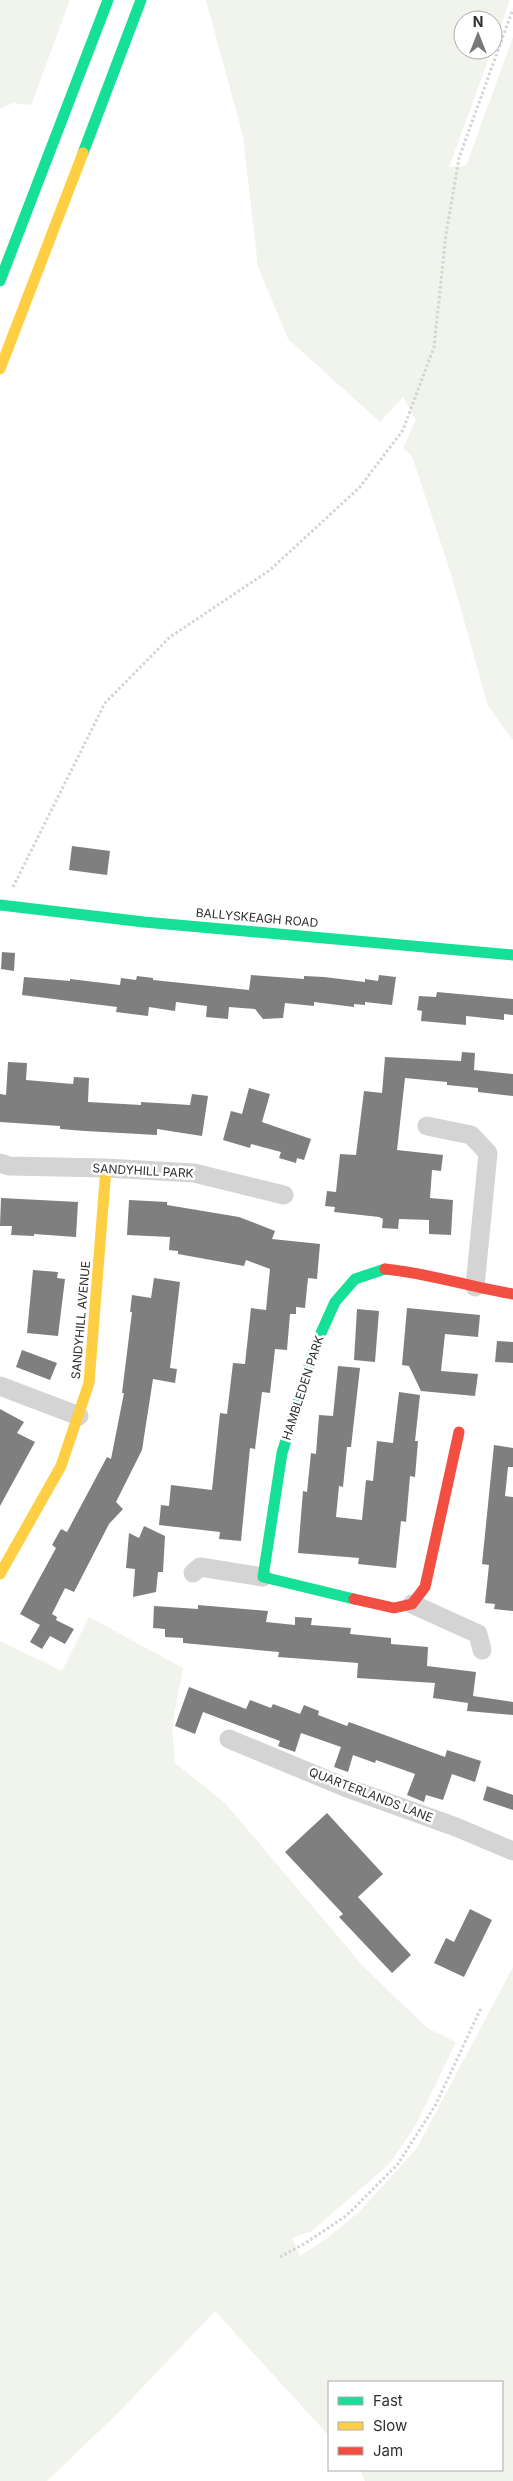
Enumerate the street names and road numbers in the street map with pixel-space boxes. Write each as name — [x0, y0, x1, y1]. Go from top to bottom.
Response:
street label: BALLYSKEAGH ROAD — [195, 905, 319, 930]
street label: SANDYHILL PARK — [92, 1160, 194, 1181]
street label: SANDYHILL AVENUE — [68, 1260, 93, 1380]
street label: HAMBLEDEN PARK — [279, 1334, 327, 1442]
street label: QUARTERLANDS LANE — [307, 1764, 435, 1825]

